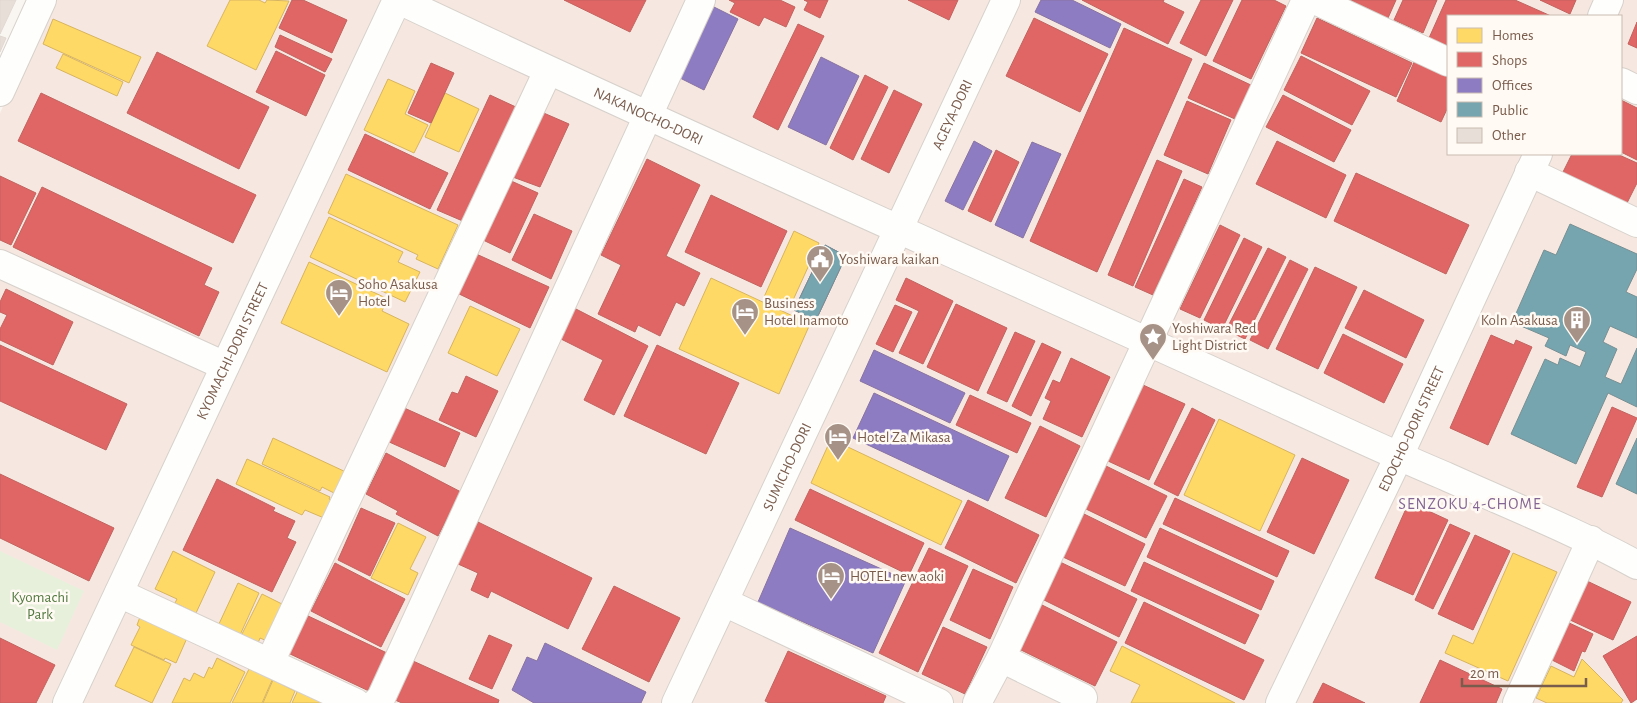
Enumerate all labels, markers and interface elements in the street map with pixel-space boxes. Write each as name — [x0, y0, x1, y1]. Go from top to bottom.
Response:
legend — [1447, 15, 1622, 155]
text: Homes — [1492, 28, 1534, 43]
text: Shops — [1492, 53, 1527, 68]
street label: AGEYA-DORI — [929, 77, 975, 152]
text: Offices — [1492, 78, 1533, 93]
street label: NAKANOCHO-DORI — [591, 84, 705, 147]
text: Public — [1492, 103, 1528, 118]
text: Other — [1492, 128, 1526, 143]
public building icon: Yoshiwara kaikan — [805, 244, 835, 283]
place label: Yoshiwara kaikan — [839, 252, 939, 267]
place label: Soho Asakusa Hotel — [358, 277, 438, 309]
hotel icon: Soho Asakusa Hotel — [324, 278, 354, 317]
street label: KYOMACHI-DORI STREET — [194, 279, 271, 422]
place label: Business Hotel Inamoto — [764, 296, 849, 328]
hotel icon: Business Hotel Inamoto — [730, 297, 760, 336]
building icon: Koln Asakusa — [1562, 305, 1592, 344]
place label: Koln Asakusa — [1481, 313, 1558, 328]
place label: Yoshiwara Red Light District — [1172, 321, 1257, 353]
place icon: Yoshiwara Red Light District — [1138, 322, 1168, 361]
street label: EDOCHO-DORI STREET — [1376, 363, 1447, 494]
street label: SUMICHO-DORI — [760, 420, 814, 513]
hotel icon: Hotel Za Mikasa — [823, 422, 853, 461]
place label: Hotel Za Mikasa — [857, 430, 951, 445]
district label: SENZOKU 4-CHOME — [1398, 496, 1542, 512]
hotel icon: HOTEL new aoki — [816, 561, 846, 600]
place label: HOTEL new aoki — [850, 569, 944, 584]
park label: Kyomachi Park — [11, 590, 69, 622]
scale bar — [1462, 656, 1586, 688]
text: 20 m — [1470, 666, 1499, 681]

